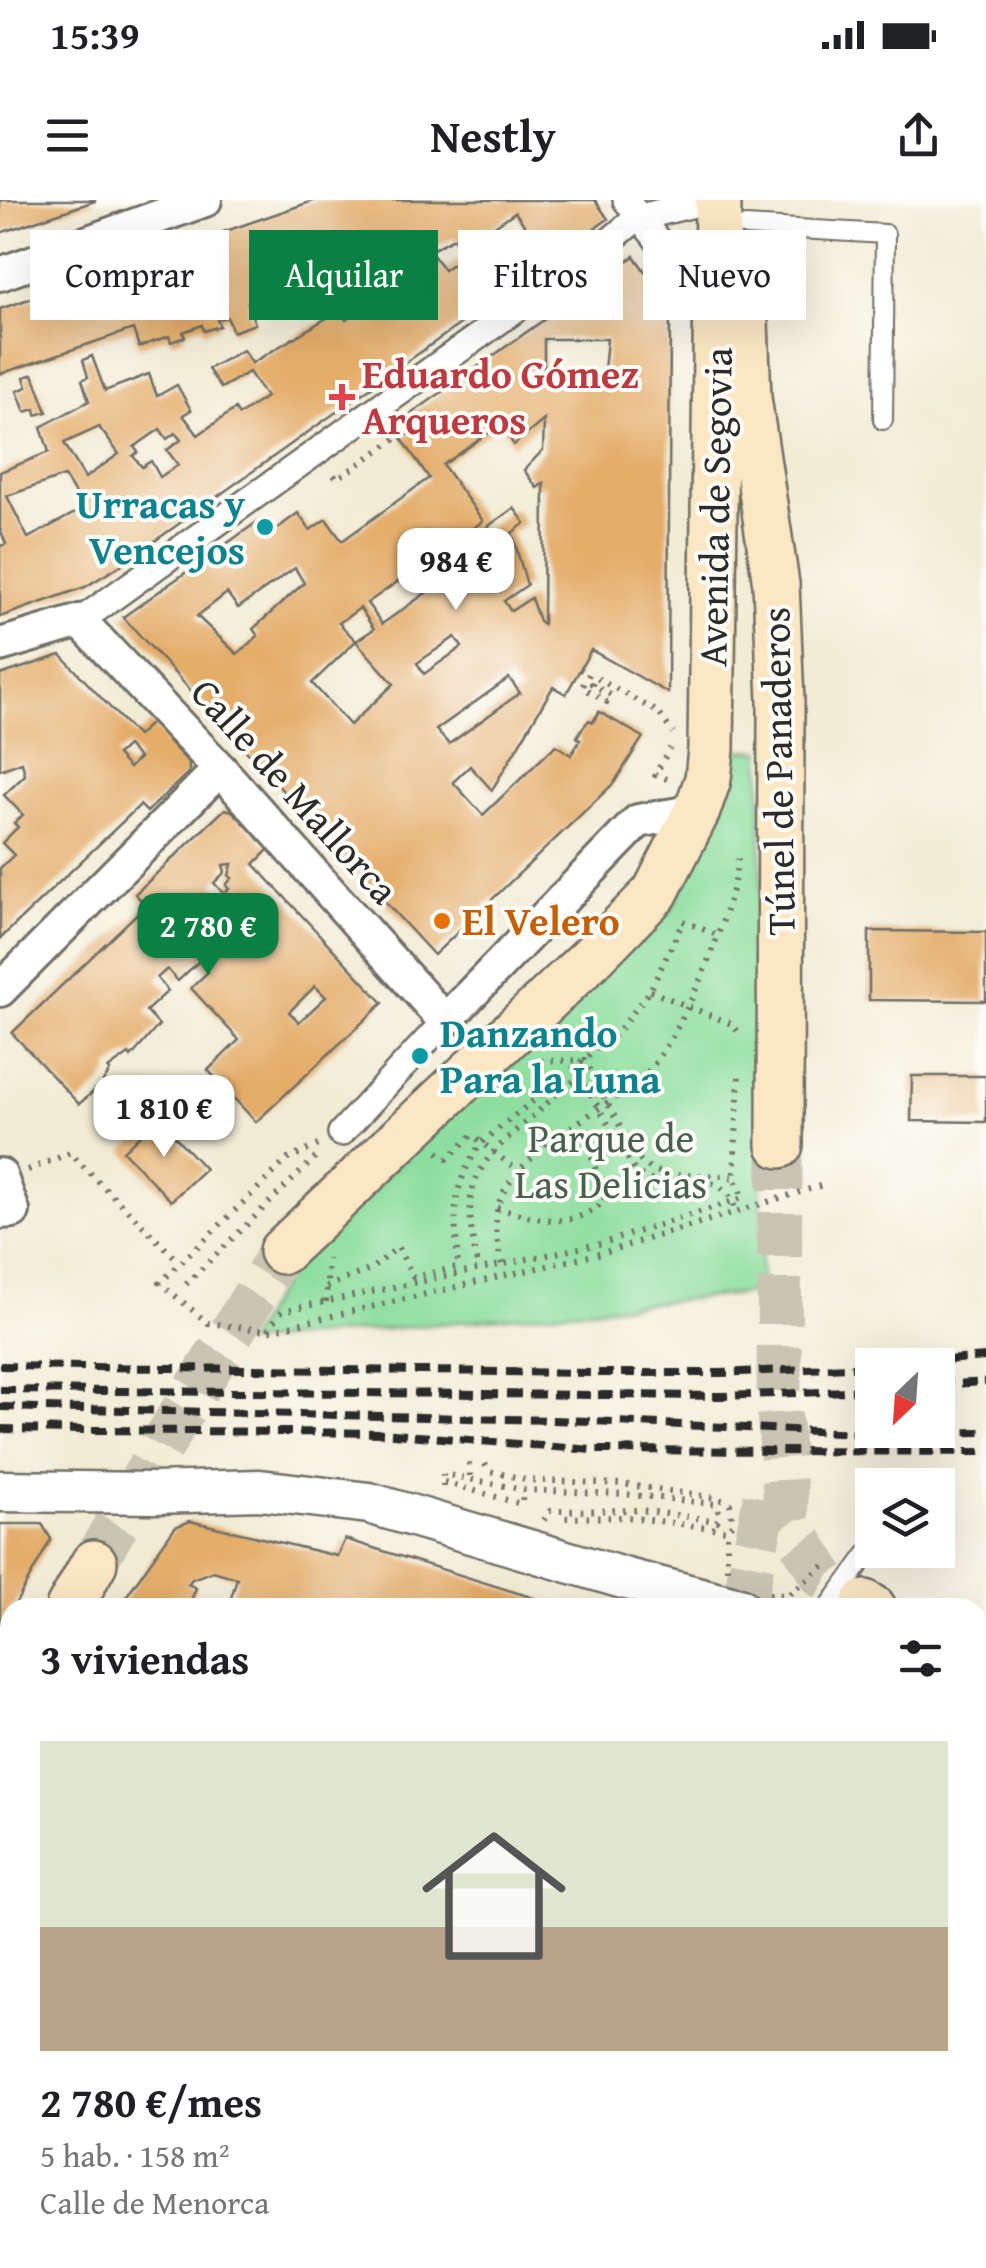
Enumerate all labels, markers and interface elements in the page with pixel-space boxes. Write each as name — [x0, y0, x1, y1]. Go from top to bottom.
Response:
text: 15:39 — [50, 7, 140, 63]
text: Nestly — [430, 103, 556, 168]
icon: menu — [40, 108, 95, 163]
icon: share — [891, 108, 946, 163]
chip: Comprar — [30, 230, 229, 320]
chip: Alquilar — [249, 230, 438, 320]
chip: Filtros — [458, 230, 623, 320]
chip: Nuevo — [643, 230, 806, 320]
place label: Eduardo Gómez Arqueros — [362, 344, 639, 449]
street label: Avenida de Segovia — [682, 347, 747, 667]
marker: Eduardo Gómez Arqueros — [331, 386, 353, 408]
place label: Urracas y Vencejos — [76, 474, 245, 579]
marker: Urracas y Vencejos — [254, 516, 276, 538]
pin: 984 € — [386, 528, 526, 613]
text: 984 € — [419, 537, 493, 584]
street label: Túnel de Panaderos — [745, 606, 810, 936]
street label: Calle de Mallorca — [178, 664, 413, 917]
place label: El Velero — [462, 891, 620, 950]
pin: 2 780 € — [116, 893, 300, 978]
text: 2 780 € — [160, 902, 256, 949]
marker: El Velero — [431, 910, 453, 932]
place label: Danzando Para la Luna — [440, 1003, 661, 1108]
marker: Danzando Para la Luna — [409, 1045, 431, 1067]
pin: 1 810 € — [72, 1075, 256, 1160]
text: 1 810 € — [116, 1084, 212, 1131]
park label: Parque de Las Delicias — [515, 1108, 707, 1213]
north arrow — [855, 1348, 955, 1448]
map controls — [855, 1348, 955, 1568]
button: layers — [855, 1468, 955, 1568]
text: 3 viviendas — [40, 1628, 249, 1689]
icon: filters — [893, 1631, 948, 1686]
icon: home — [404, 1806, 584, 1986]
text: 2 780 €/mes — [40, 2071, 262, 2132]
text: 5 hab. · 158 m² — [40, 2132, 229, 2179]
text: Calle de Menorca — [40, 2179, 269, 2226]

